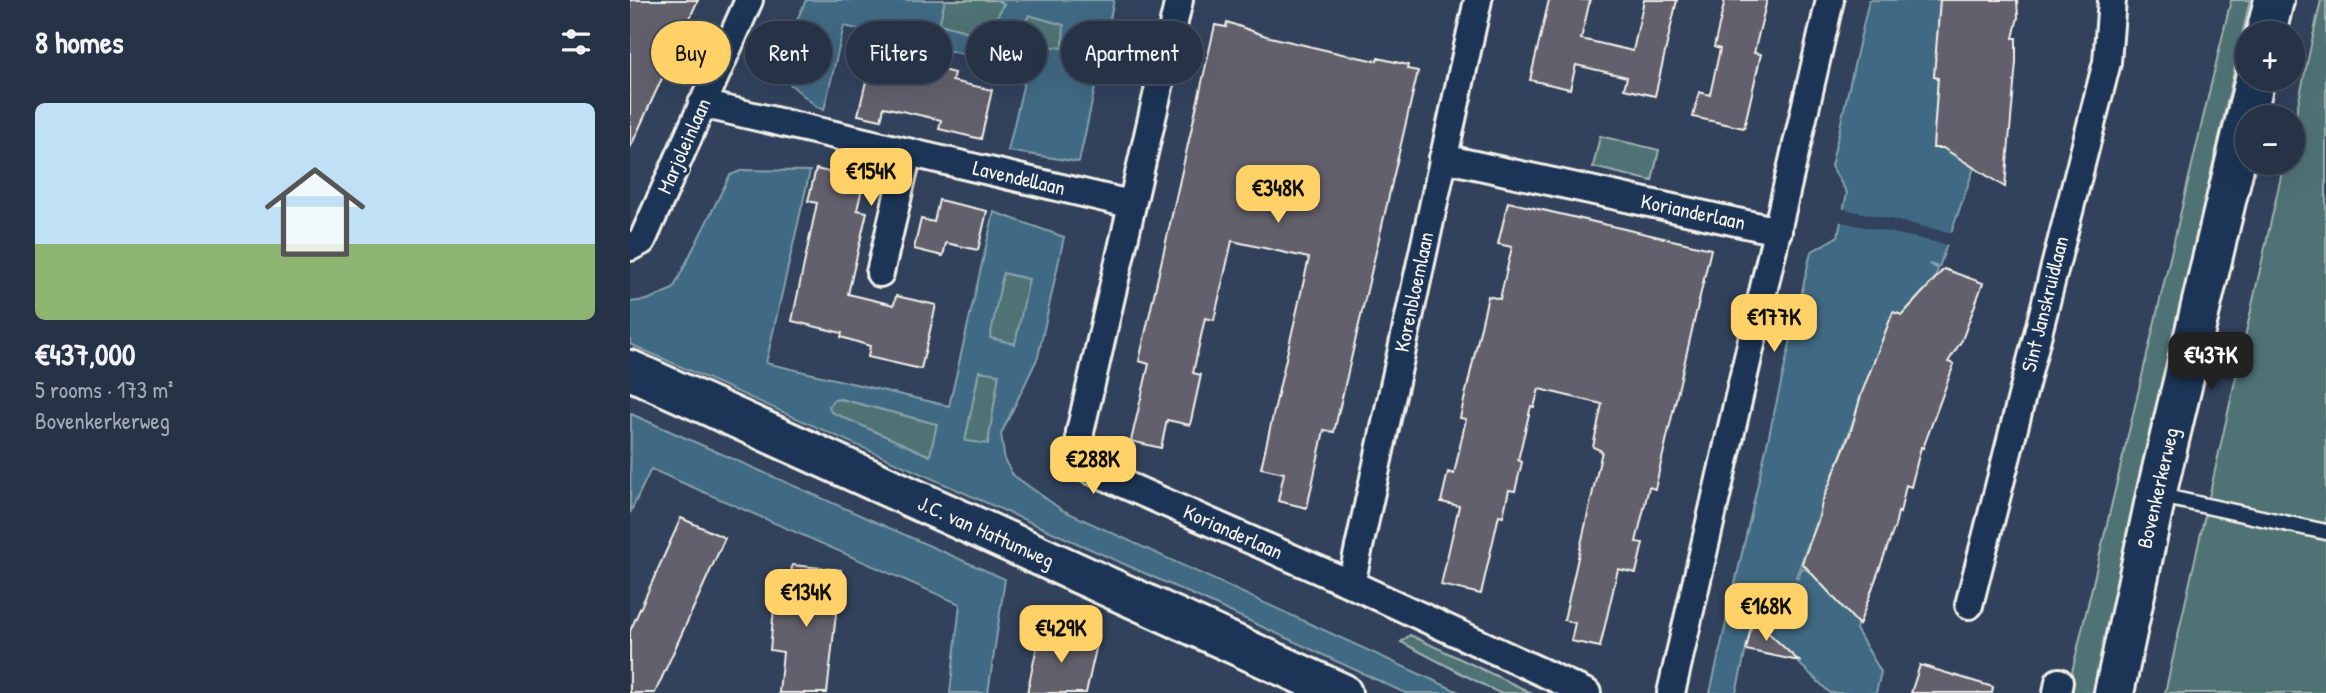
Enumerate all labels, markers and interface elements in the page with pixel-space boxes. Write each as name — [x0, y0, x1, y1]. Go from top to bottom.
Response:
chip: Buy — [651, 21, 731, 84]
chip: Rent — [745, 21, 832, 84]
chip: Filters — [846, 21, 952, 84]
chip: New — [966, 21, 1047, 84]
chip: Apartment — [1061, 21, 1203, 84]
map controls — [2235, 21, 2305, 175]
button: + — [2235, 21, 2305, 91]
text: 8 homes — [35, 22, 123, 62]
icon: filters — [557, 23, 595, 61]
street label: Marjoleinlaan — [650, 93, 718, 198]
button: − — [2235, 105, 2305, 175]
pin: €154K — [822, 148, 920, 208]
icon: home — [252, 149, 378, 275]
street label: Lavendellaan — [970, 153, 1068, 202]
text: €154K — [846, 155, 896, 186]
pin: €348K — [1229, 166, 1327, 225]
text: €348K — [1252, 172, 1304, 203]
street label: Korianderlaan — [1638, 186, 1748, 237]
street label: Korenbloemlaan — [1387, 229, 1440, 355]
street label: Sint Janskruidlaan — [2014, 233, 2075, 375]
pin: €177K — [1725, 294, 1823, 354]
text: €177K — [1747, 301, 1801, 332]
pin: €437K — [2162, 332, 2260, 392]
text: €437,000 — [35, 334, 135, 374]
text: €437K — [2184, 339, 2238, 370]
text: 5 rooms · 173 m² — [35, 374, 173, 405]
text: Bovenkerkerweg — [35, 405, 170, 436]
street label: Bovenkerkerweg — [2130, 425, 2185, 551]
pin: €288K — [1044, 436, 1142, 496]
text: €288K — [1066, 443, 1120, 474]
street label: J.C. van Hattumweg — [913, 488, 1059, 575]
street label: Korianderlaan — [1179, 497, 1288, 566]
pin: €134K — [757, 570, 855, 629]
text: €134K — [781, 576, 831, 607]
pin: €168K — [1717, 584, 1815, 643]
text: €168K — [1741, 590, 1791, 621]
pin: €429K — [1012, 606, 1110, 665]
text: €429K — [1036, 612, 1086, 643]

